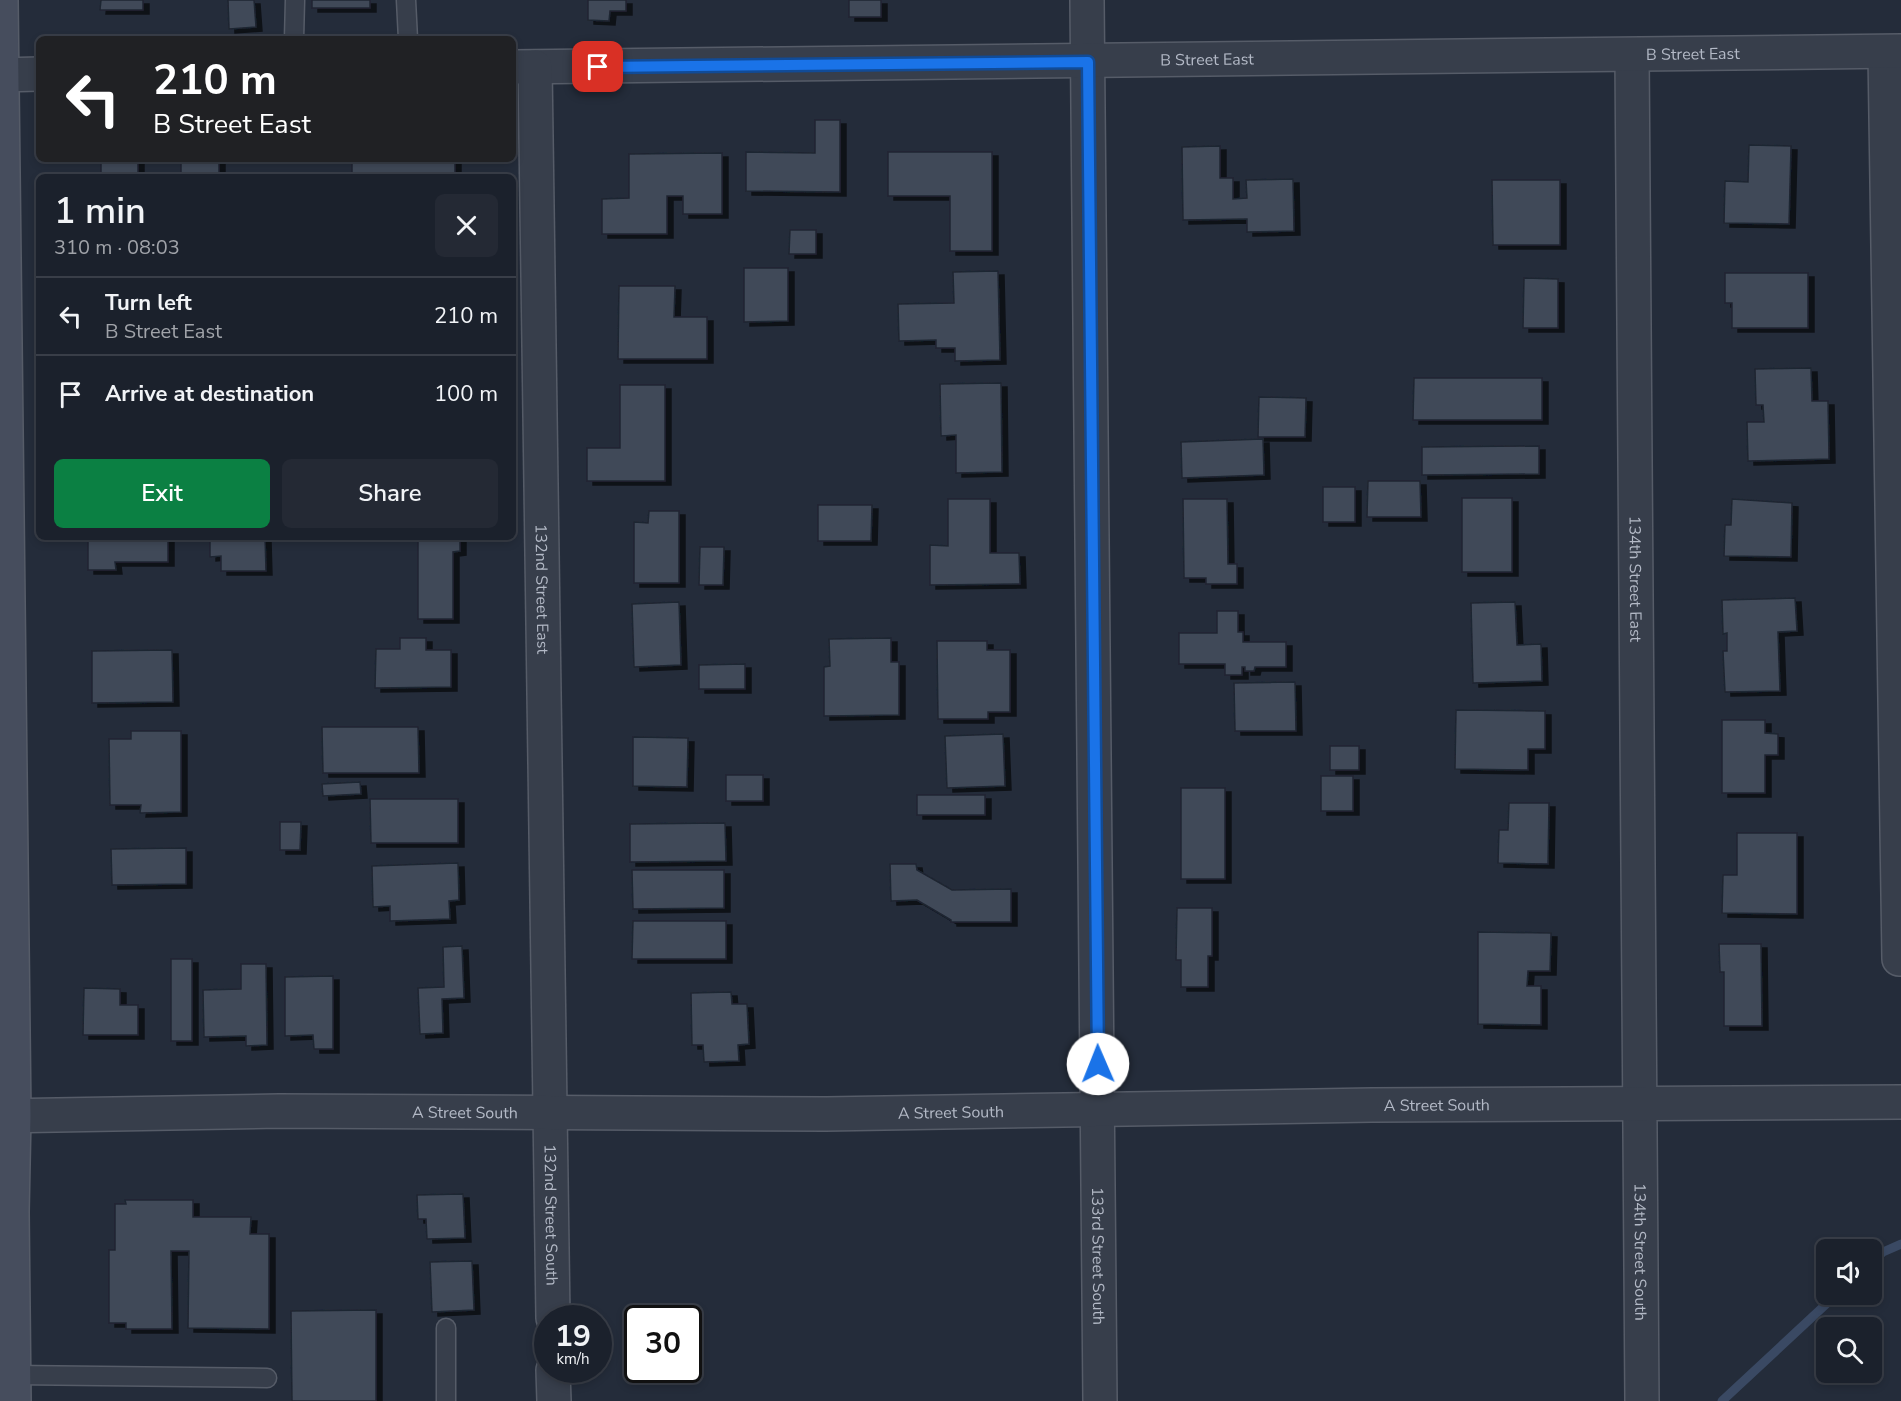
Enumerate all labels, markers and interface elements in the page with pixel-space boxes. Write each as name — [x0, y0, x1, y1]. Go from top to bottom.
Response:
pin — [572, 41, 623, 92]
street label: B Street East — [1646, 43, 1740, 66]
street label: B Street East — [1160, 48, 1254, 72]
icon: arrive — [581, 50, 614, 83]
text: 210 m — [153, 52, 277, 109]
icon: left — [54, 60, 132, 138]
text: B Street East — [153, 106, 311, 143]
text: 1 min — [54, 187, 146, 236]
button: close — [435, 194, 498, 257]
text: 310 m · 08:03 — [54, 234, 180, 261]
text: Turn left — [105, 288, 192, 318]
icon: left — [54, 300, 87, 333]
text: 210 m — [434, 301, 498, 331]
text: B Street East — [105, 318, 222, 345]
icon: arrive — [54, 378, 87, 411]
text: Arrive at destination — [105, 379, 314, 409]
text: 100 m — [434, 379, 498, 409]
button: Exit — [54, 459, 270, 528]
button: Share — [282, 459, 498, 528]
street label: 134th Street East — [1623, 516, 1646, 643]
street label: 132nd Street East — [530, 524, 553, 655]
position arrow — [1066, 1032, 1130, 1096]
street label: A Street South — [1384, 1094, 1490, 1117]
street label: A Street South — [898, 1101, 1004, 1125]
street label: A Street South — [412, 1102, 518, 1124]
street label: 132nd Street South — [538, 1144, 563, 1286]
street label: 134th Street South — [1628, 1183, 1651, 1321]
street label: 133rd Street South — [1086, 1187, 1109, 1325]
map controls — [1816, 1239, 1882, 1383]
button: sound — [1816, 1239, 1882, 1305]
speed limit sign: 30 — [624, 1305, 702, 1383]
text: 19 — [555, 1316, 591, 1357]
button: search — [1816, 1317, 1882, 1383]
text: km/h — [556, 1349, 590, 1369]

